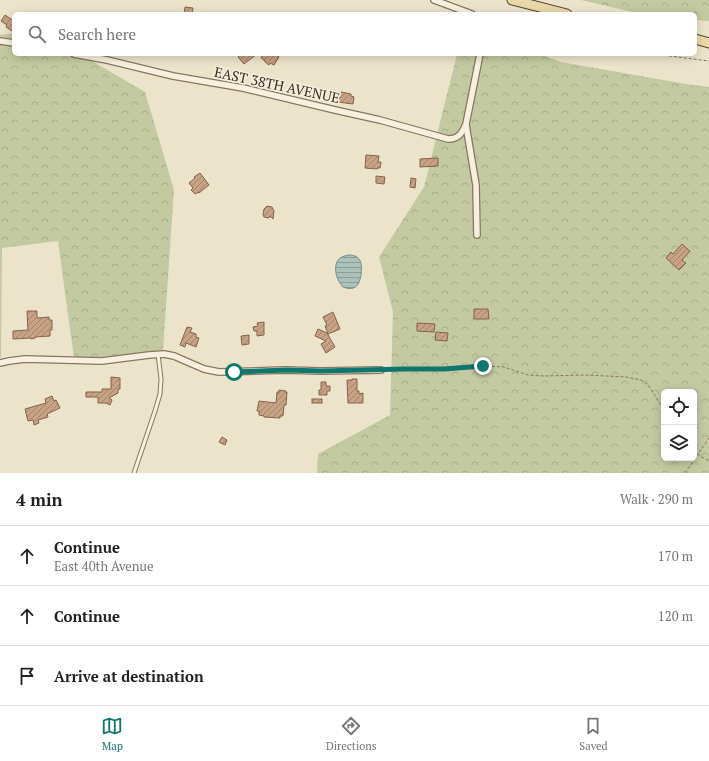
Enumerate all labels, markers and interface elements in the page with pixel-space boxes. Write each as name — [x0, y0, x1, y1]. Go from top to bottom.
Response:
search box — [12, 12, 697, 56]
icon: search — [26, 23, 48, 45]
text: Search here — [58, 24, 136, 44]
street label: EAST 38TH AVENUE — [213, 62, 342, 107]
route end — [474, 357, 492, 375]
route start — [225, 363, 243, 381]
map controls — [661, 389, 697, 461]
button: locate — [661, 389, 697, 425]
button: layers — [661, 425, 697, 461]
text: 4 min — [16, 488, 63, 511]
text: Walk · 290 m — [620, 490, 693, 508]
text: Continue — [54, 537, 120, 557]
icon: ahead — [16, 545, 38, 567]
text: 170 m — [658, 547, 693, 565]
text: East 40th Avenue — [54, 557, 154, 575]
icon: ahead — [16, 605, 38, 627]
text: Continue — [54, 606, 120, 626]
text: 120 m — [658, 607, 693, 625]
icon: arrive — [16, 665, 38, 687]
text: Arrive at destination — [54, 666, 204, 686]
tab: Map — [101, 715, 123, 753]
tab: Directions — [326, 715, 377, 753]
tab: Saved — [579, 715, 608, 753]

